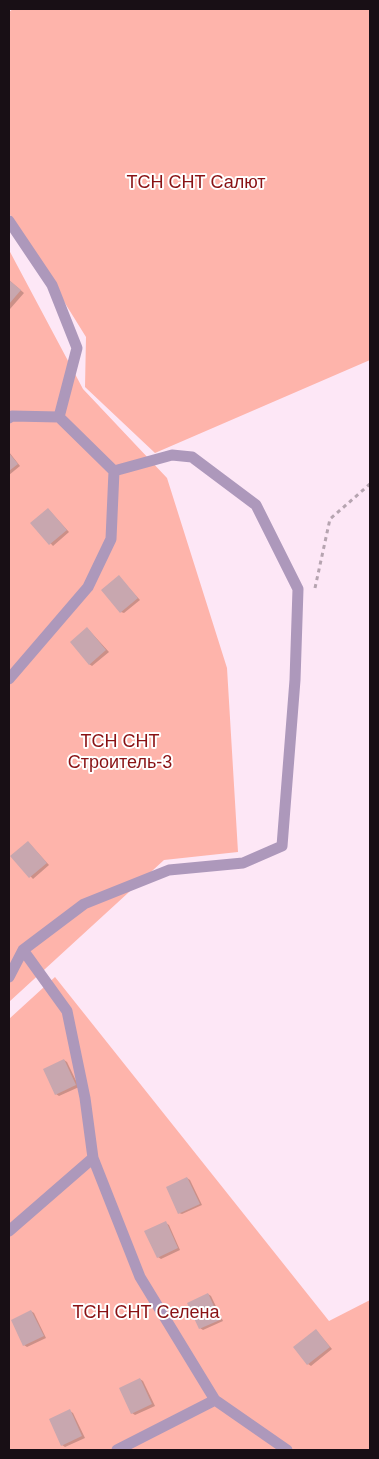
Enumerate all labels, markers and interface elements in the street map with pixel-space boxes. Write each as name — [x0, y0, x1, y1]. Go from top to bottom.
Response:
park label: ТСН СНТ Салют — [126, 172, 266, 194]
park label: ТСН СНТ Строитель-3 — [68, 731, 172, 774]
park label: ТСН СНТ Селена — [73, 1302, 219, 1324]

